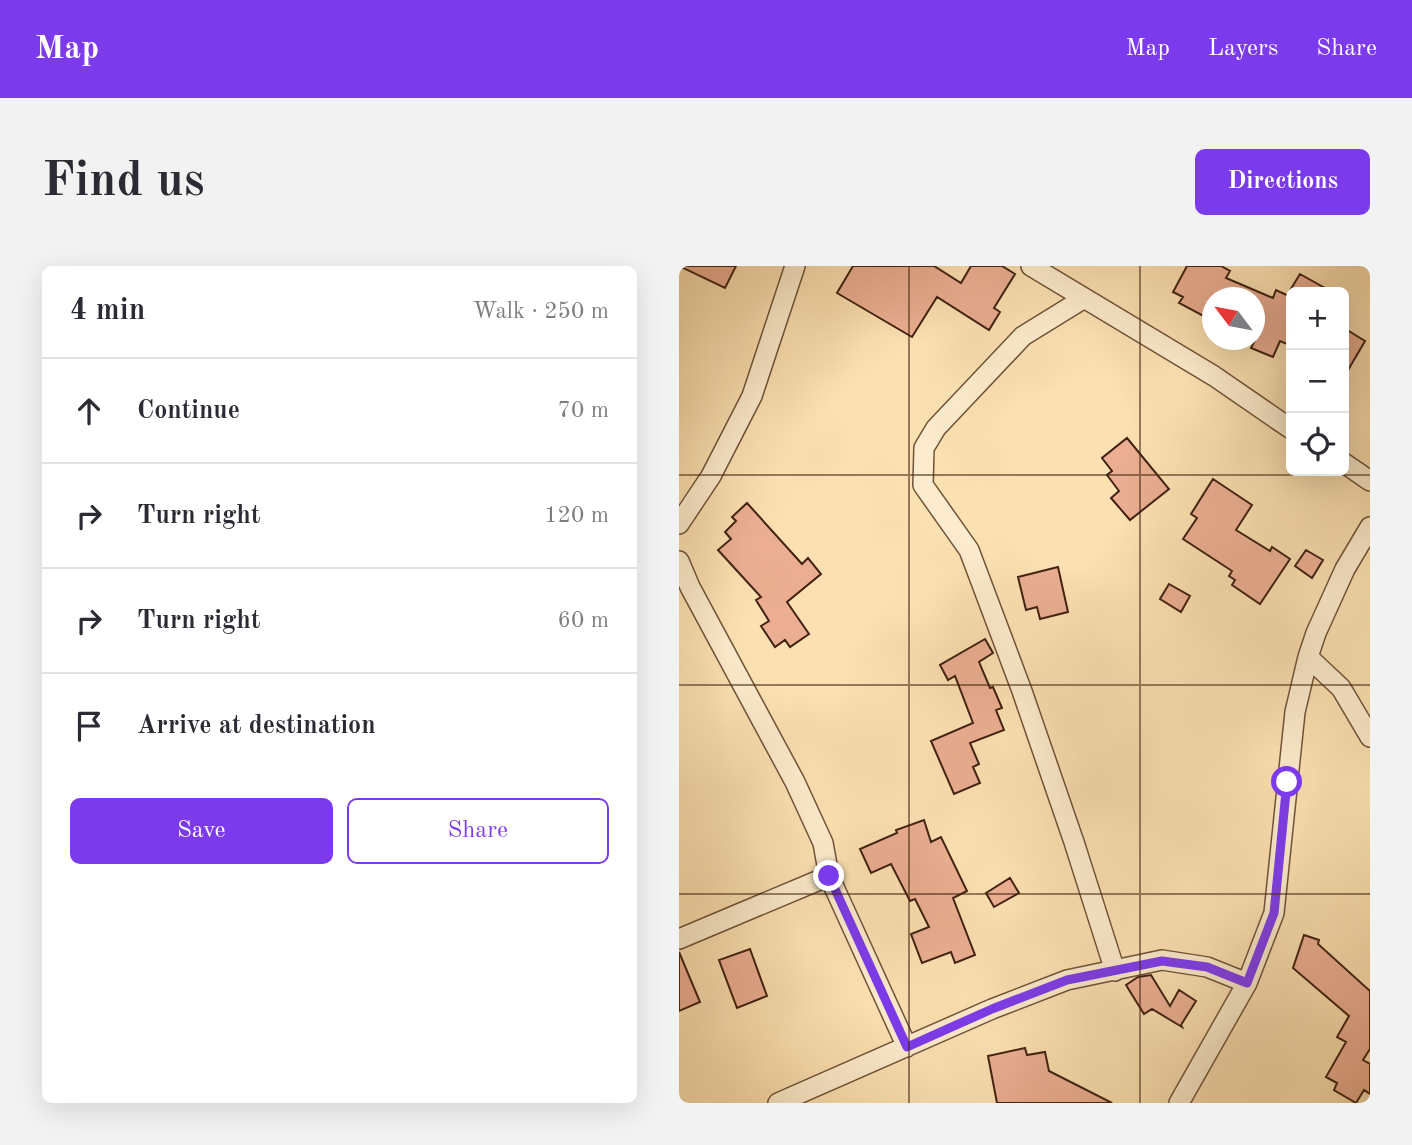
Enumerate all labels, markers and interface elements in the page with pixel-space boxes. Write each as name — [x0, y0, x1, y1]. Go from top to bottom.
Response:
text: Map — [35, 33, 99, 66]
text: Map — [1126, 37, 1170, 61]
text: Layers — [1208, 37, 1278, 61]
text: Share — [1316, 37, 1377, 61]
button: Directions — [1195, 149, 1370, 215]
text: Find us — [42, 158, 205, 207]
north arrow — [1202, 287, 1265, 350]
map controls — [1286, 287, 1349, 476]
button: + — [1286, 287, 1349, 350]
text: 4 min — [70, 296, 145, 326]
text: Walk · 250 m — [473, 300, 609, 323]
button: − — [1286, 350, 1349, 413]
icon: ahead — [70, 392, 108, 430]
text: Continue — [137, 398, 240, 424]
text: 70 m — [558, 399, 609, 422]
button: locate — [1286, 413, 1349, 476]
icon: right — [70, 497, 108, 535]
text: Turn right — [137, 503, 260, 529]
text: 120 m — [544, 504, 609, 527]
icon: right — [70, 602, 108, 640]
text: Turn right — [137, 608, 260, 634]
text: 60 m — [558, 609, 609, 632]
icon: arrive — [70, 707, 108, 745]
text: Arrive at destination — [137, 713, 376, 739]
route start — [1271, 766, 1302, 797]
button: Save — [70, 798, 333, 864]
button: Share — [347, 798, 609, 864]
route end — [813, 860, 844, 891]

